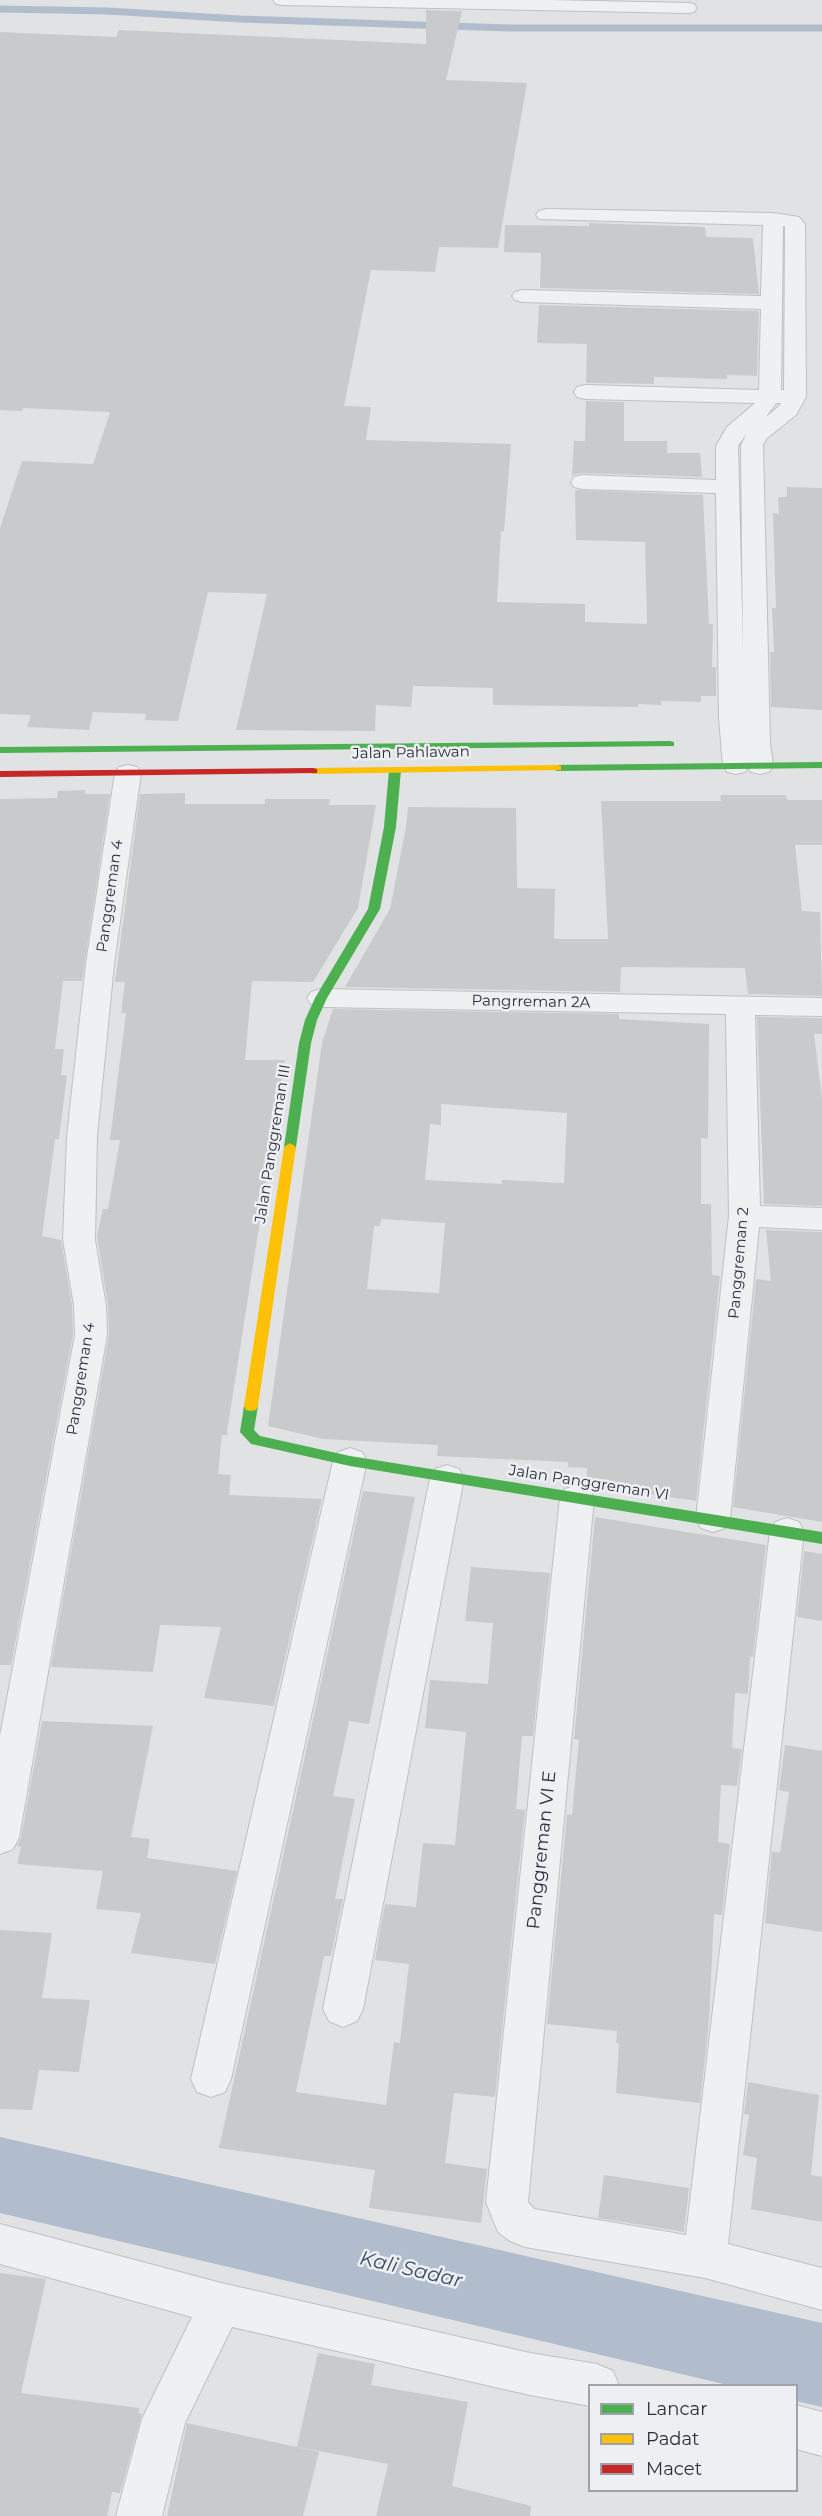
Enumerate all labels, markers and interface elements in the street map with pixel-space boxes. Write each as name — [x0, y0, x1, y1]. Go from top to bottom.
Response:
street label: Jalan Pahlawan — [352, 743, 470, 763]
street label: Panggreman 4 — [93, 838, 127, 954]
street label: Pangrreman 2A — [472, 992, 590, 1012]
street label: Jalan Panggreman III — [252, 1063, 294, 1225]
street label: Panggreman 2 — [725, 1206, 753, 1320]
street label: Panggreman 4 — [63, 1321, 99, 1437]
street label: Jalan Panggreman VI — [508, 1461, 670, 1505]
street label: Panggreman VI E — [523, 1770, 561, 1930]
water label: Kali Sadar — [357, 2247, 465, 2293]
legend — [588, 2384, 798, 2492]
text: Lancar — [646, 2398, 707, 2420]
text: Padat — [646, 2428, 699, 2450]
text: Macet — [646, 2458, 702, 2480]

